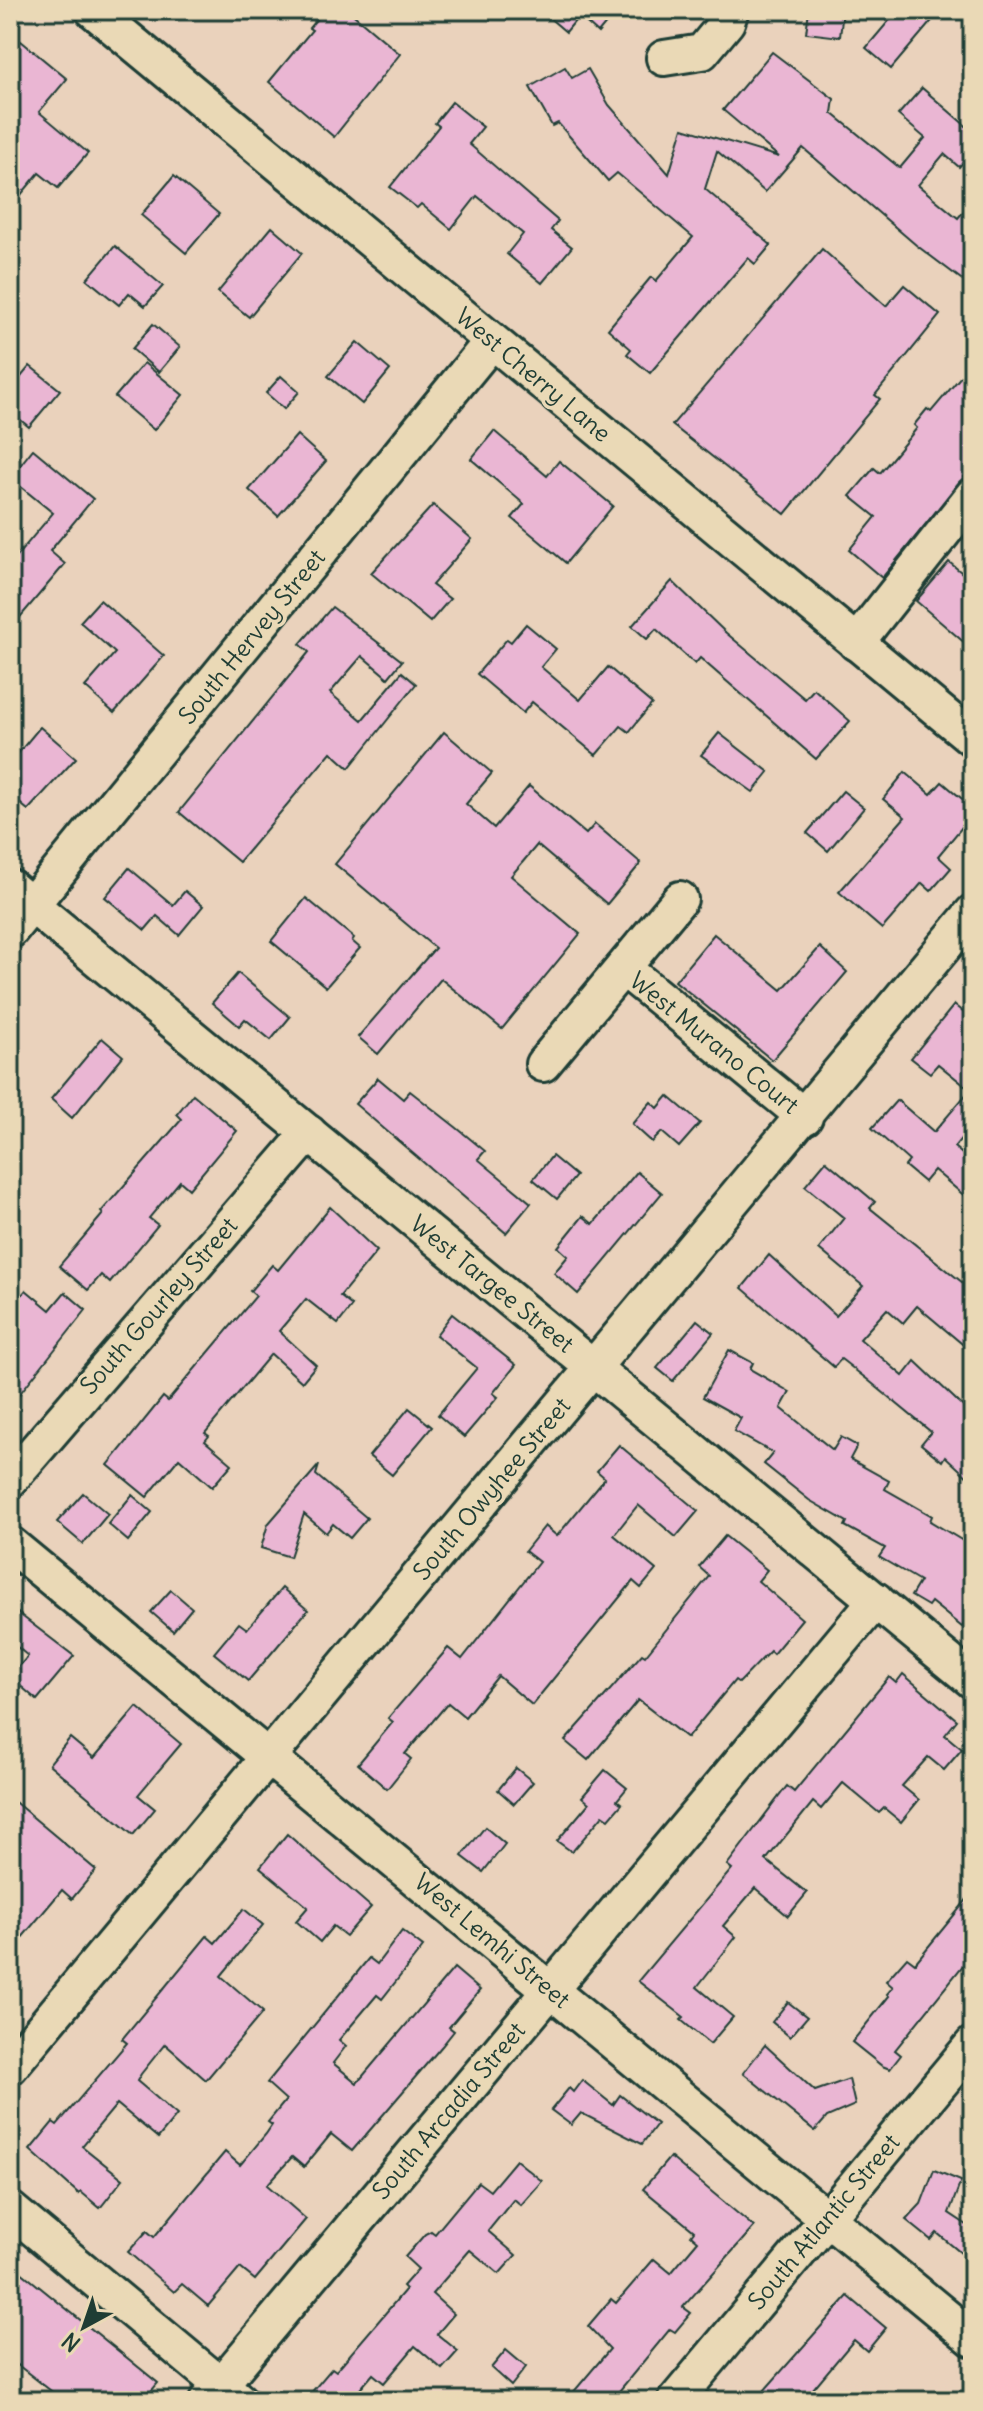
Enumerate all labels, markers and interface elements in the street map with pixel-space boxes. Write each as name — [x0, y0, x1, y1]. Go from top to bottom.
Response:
street label: West Cherry Lane — [450, 301, 617, 448]
street label: South Hervey Street — [172, 543, 331, 730]
street label: West Murano Court — [624, 965, 805, 1120]
street label: West Targee Street — [405, 1208, 581, 1358]
street label: South Gourley Street — [73, 1211, 243, 1400]
street label: South Owyhee Street — [406, 1391, 576, 1586]
street label: West Lemhi Street — [409, 1866, 577, 2014]
street label: South Arcadia Street — [365, 2016, 531, 2205]
street label: South Atlantic Street — [741, 2127, 905, 2315]
north arrow — [44, 2287, 124, 2367]
text: N — [56, 2327, 86, 2358]

